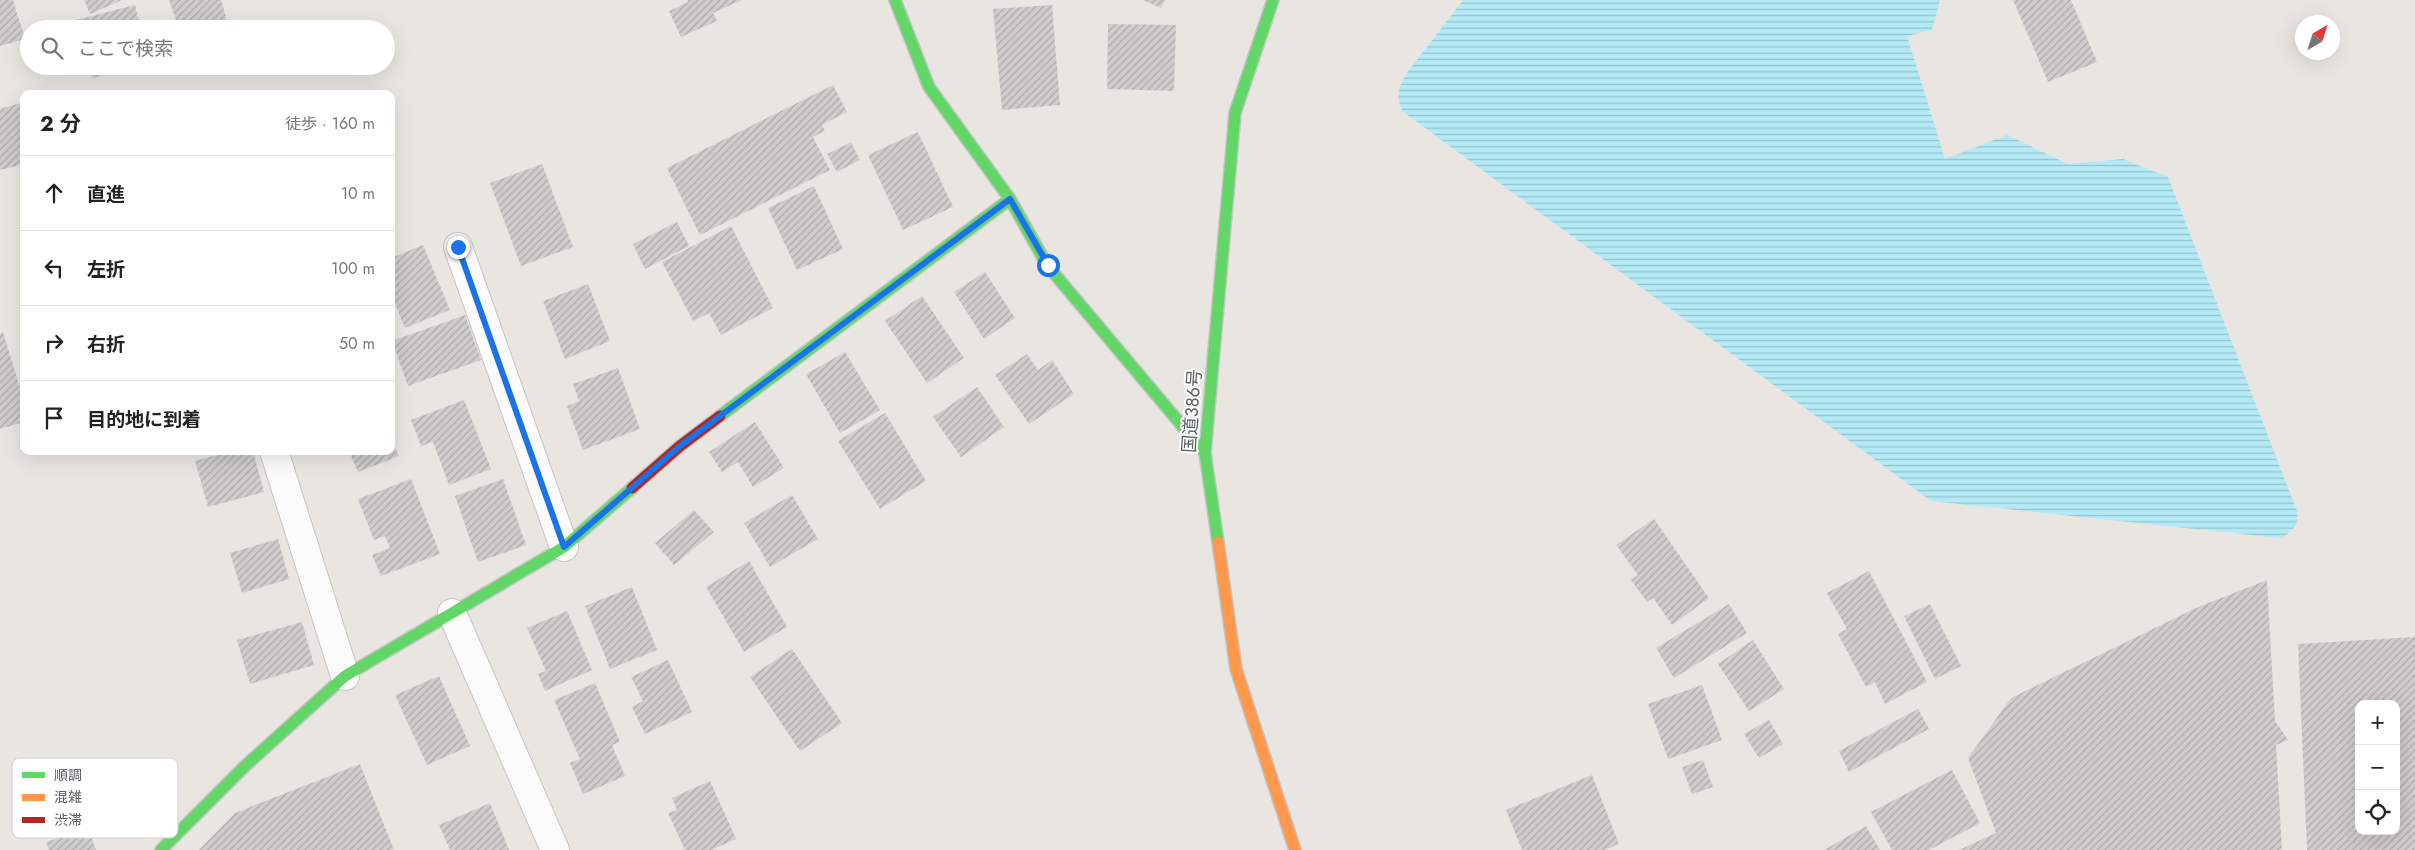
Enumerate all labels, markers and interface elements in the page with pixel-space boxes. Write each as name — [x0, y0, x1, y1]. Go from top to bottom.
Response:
north arrow — [2295, 15, 2340, 60]
search box — [20, 20, 395, 75]
icon: search — [38, 34, 66, 62]
text: ここで検索 — [78, 35, 173, 62]
text: 2 分 — [40, 109, 81, 139]
text: 徒歩 · 160 m — [285, 112, 375, 135]
icon: ahead — [40, 179, 68, 207]
text: 直進 — [87, 181, 125, 208]
text: 10 m — [341, 182, 375, 205]
route end — [447, 236, 470, 259]
icon: left — [40, 254, 68, 282]
route start — [1037, 254, 1060, 277]
text: 左折 — [87, 256, 125, 283]
text: 100 m — [331, 257, 375, 280]
icon: right — [40, 329, 68, 357]
text: 右折 — [87, 331, 125, 358]
text: 50 m — [339, 332, 375, 355]
street label: 国道386号 — [1176, 368, 1208, 454]
icon: arrive — [40, 404, 68, 432]
text: 目的地に到着 — [87, 406, 201, 433]
map controls — [2355, 700, 2400, 835]
button: + — [2355, 700, 2400, 745]
button: − — [2355, 745, 2400, 790]
legend — [12, 758, 178, 838]
text: 順調 — [54, 765, 82, 785]
text: 混雑 — [54, 787, 82, 807]
button: locate — [2355, 790, 2400, 835]
text: 渋滞 — [54, 810, 82, 830]

